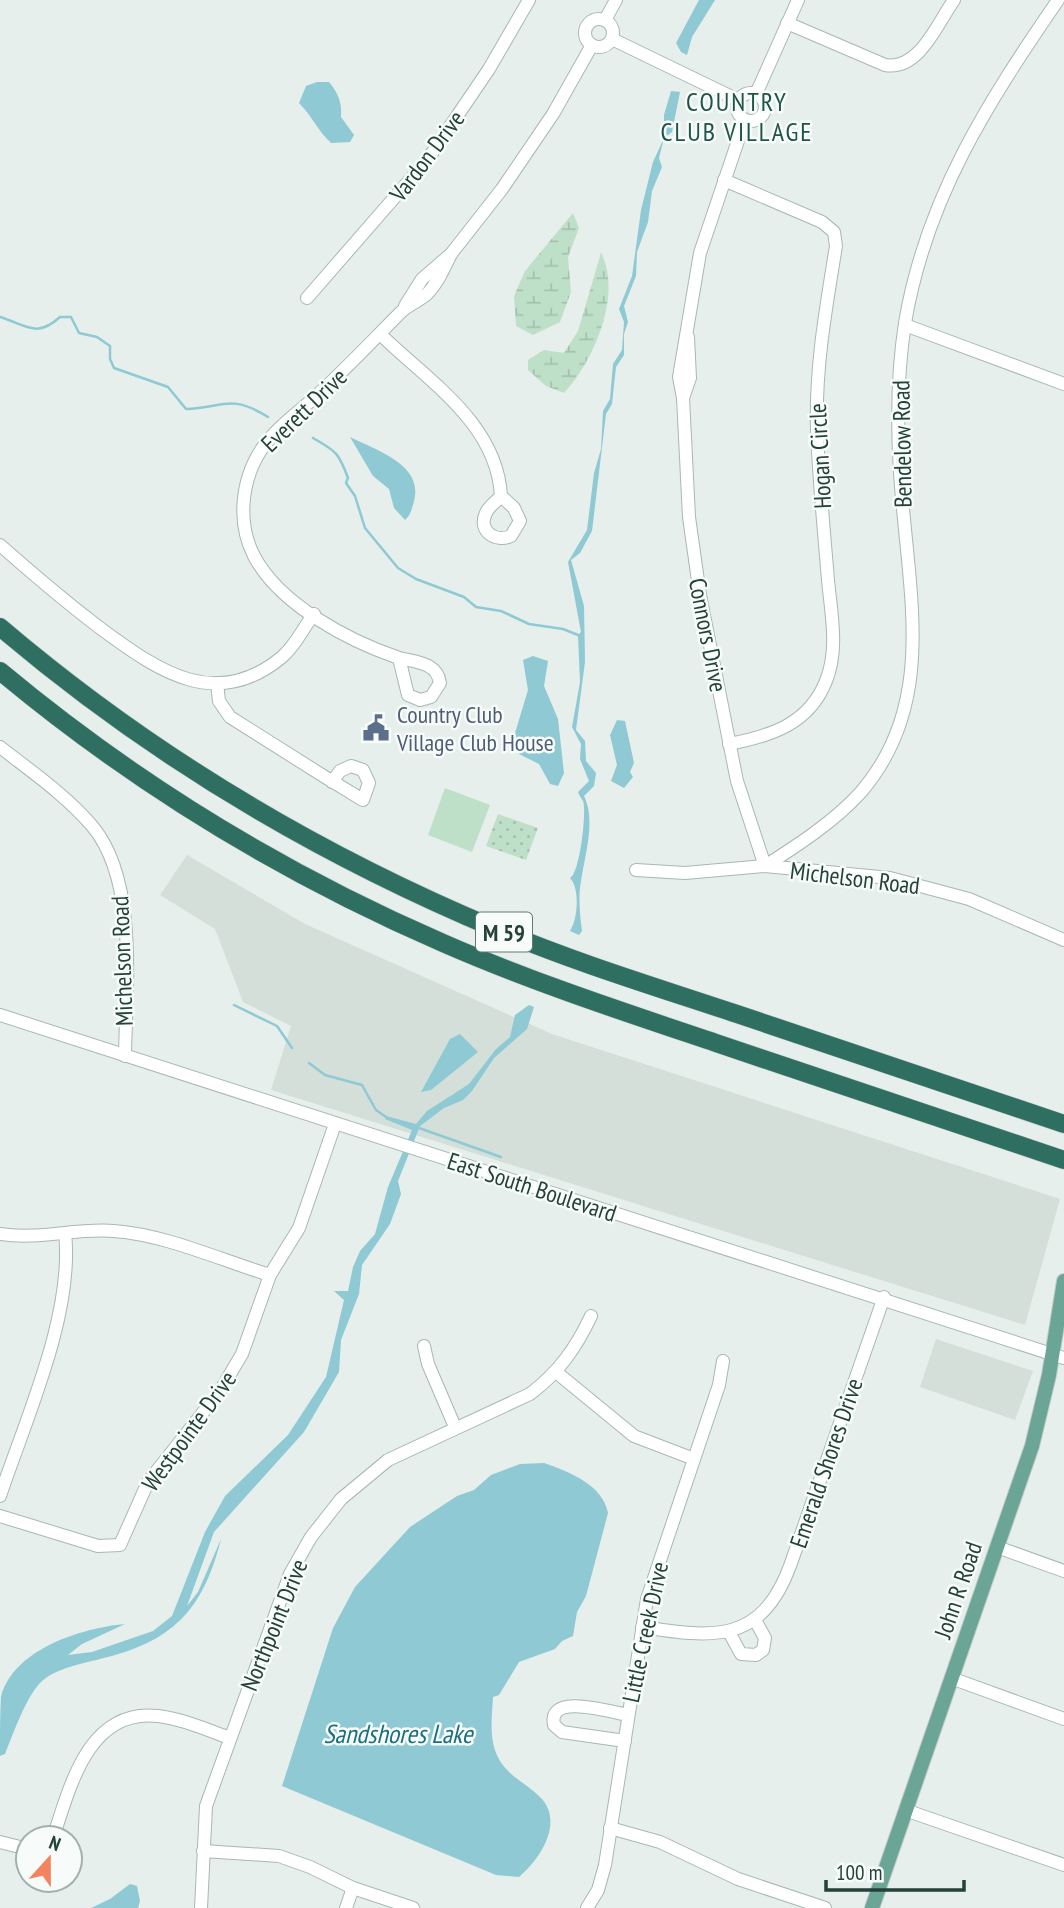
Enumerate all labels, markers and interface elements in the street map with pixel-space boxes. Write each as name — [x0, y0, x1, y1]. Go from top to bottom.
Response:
district label: COUNTRY CLUB VILLAGE — [661, 85, 813, 148]
street label: Vardon Drive — [382, 104, 471, 209]
street label: Everett Drive — [254, 361, 354, 459]
street label: Bendelow Road — [885, 380, 919, 508]
street label: Hogan Circle — [802, 402, 838, 510]
street label: Connors Drive — [682, 575, 734, 695]
place label: Country Club Village Club House — [396, 699, 554, 758]
public building icon: Country Club Village Club House — [361, 713, 391, 743]
street label: Michelson Road — [789, 855, 921, 901]
street label: Michelson Road — [104, 895, 140, 1027]
road number: M 59 — [476, 912, 532, 951]
street label: East South Boulevard — [443, 1145, 621, 1229]
street label: Westpointe Drive — [135, 1365, 243, 1497]
street label: Emerald Shores Drive — [782, 1374, 870, 1552]
street label: John R Road — [927, 1538, 989, 1643]
street label: Northpoint Drive — [234, 1555, 314, 1695]
street label: Little Creek Drive — [615, 1559, 675, 1705]
water label: Sandshores Lake — [323, 1717, 475, 1750]
north arrow — [14, 1824, 84, 1894]
text: N — [46, 1830, 64, 1856]
scale bar — [826, 1848, 964, 1892]
text: 100 m — [836, 1859, 882, 1886]

